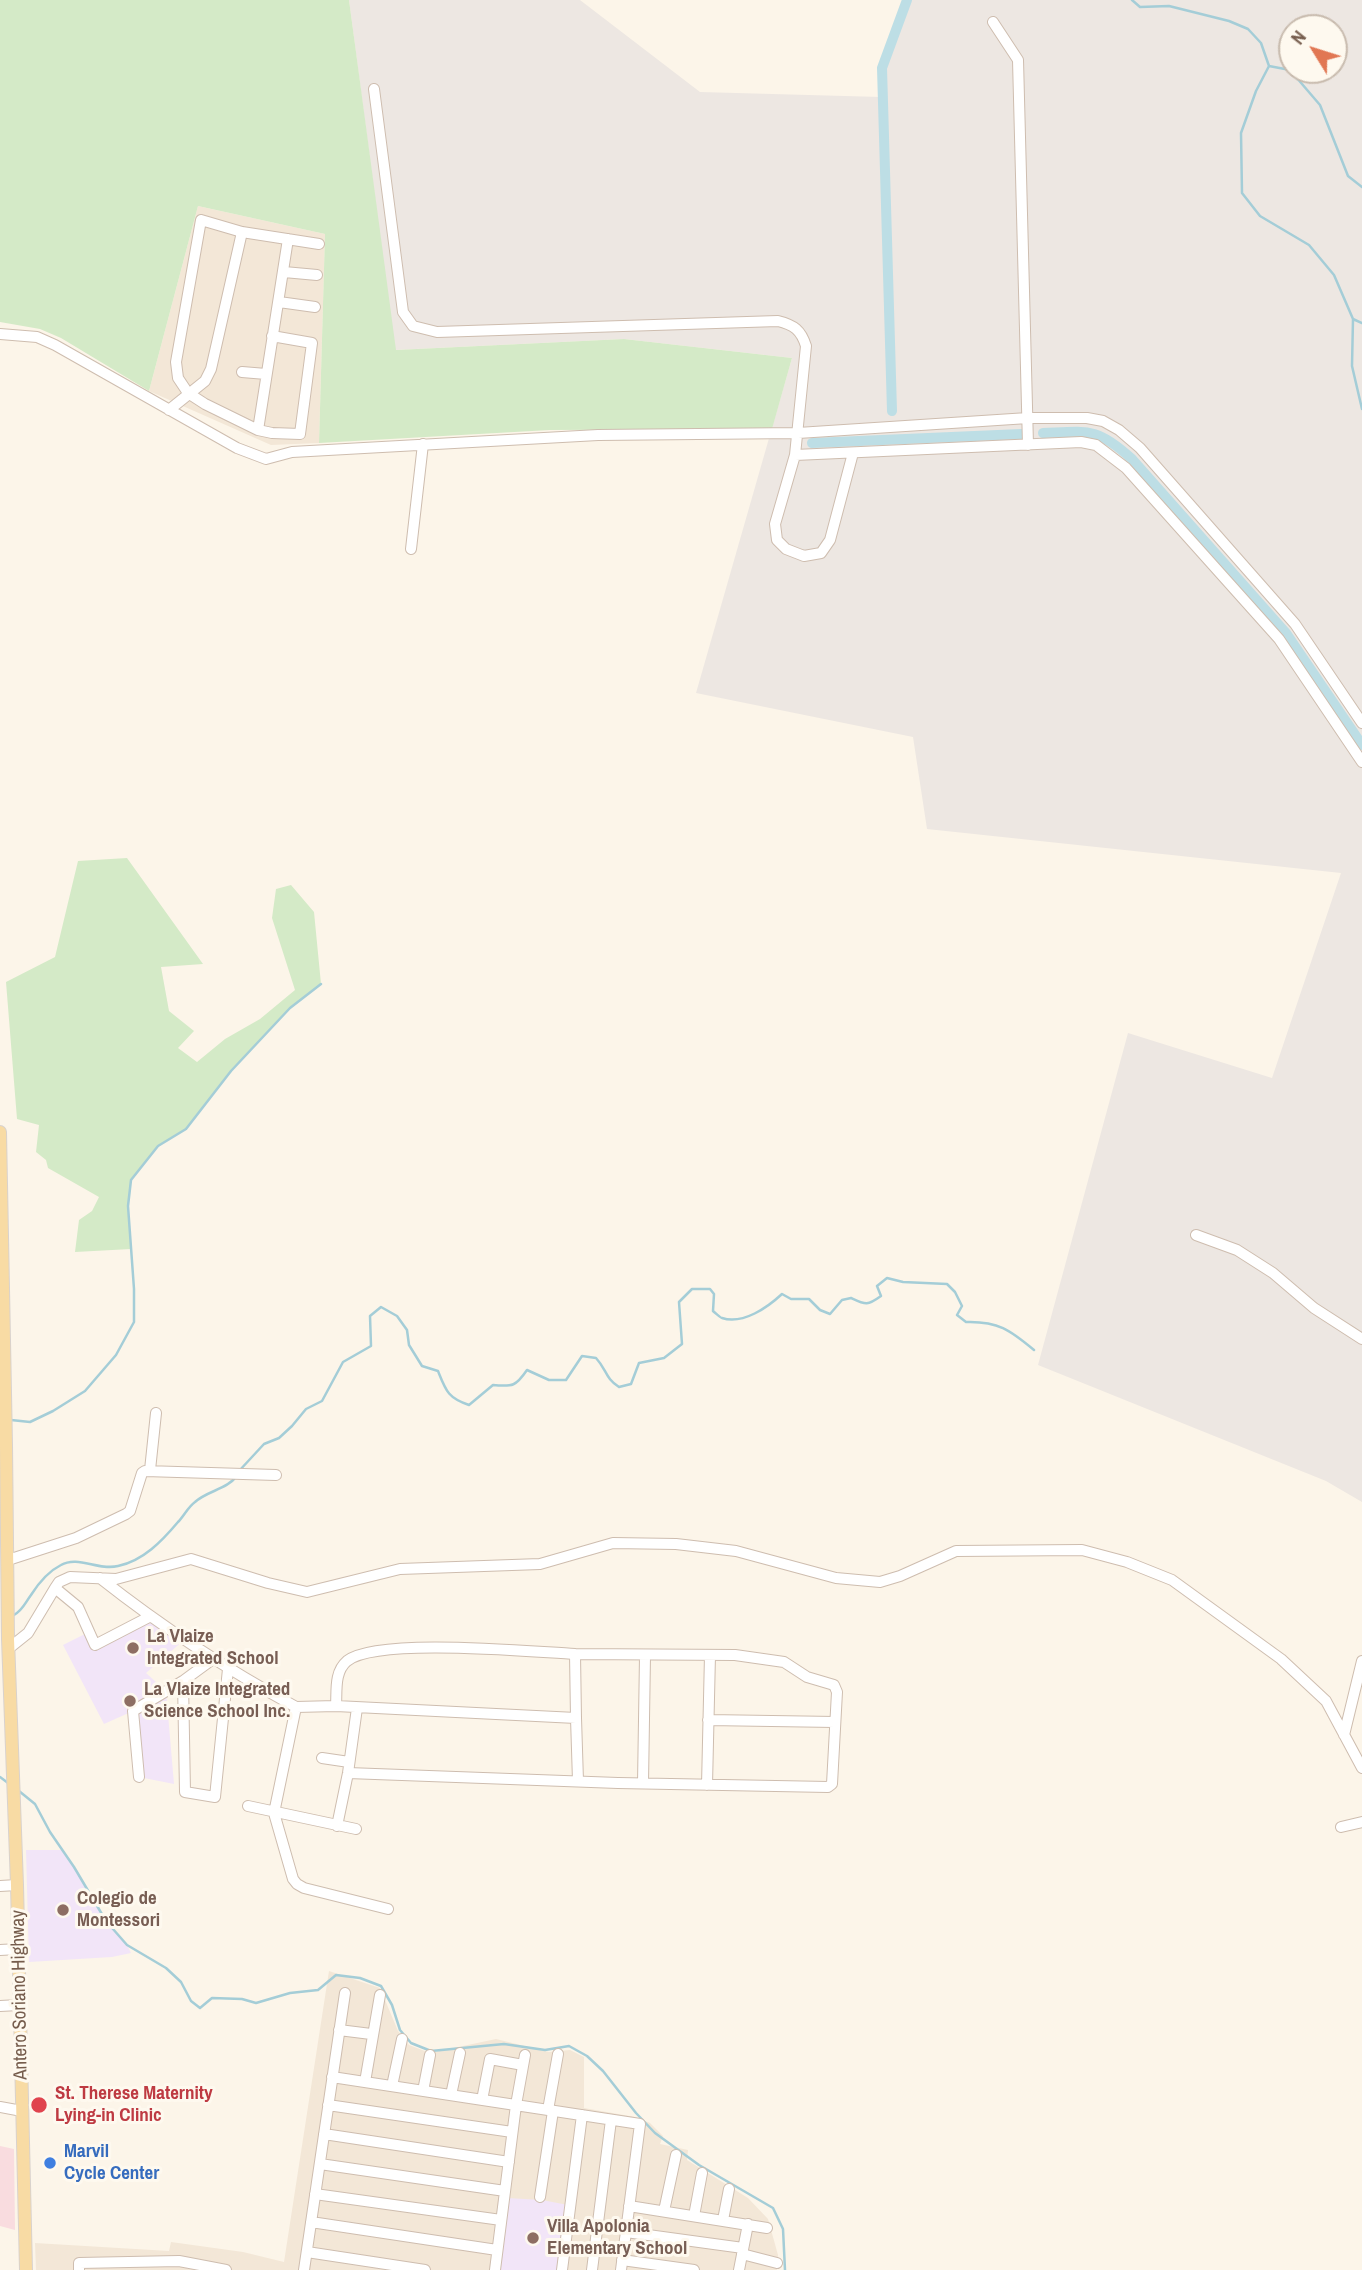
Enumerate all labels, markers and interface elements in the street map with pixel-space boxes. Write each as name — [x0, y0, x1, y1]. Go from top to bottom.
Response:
north arrow — [1278, 14, 1348, 84]
text: N — [1284, 25, 1312, 50]
place label: La Vlaize Integrated School — [147, 1626, 279, 1670]
marker: La Vlaize Integrated School — [125, 1640, 141, 1656]
place label: La Vlaize Integrated Science School Inc. — [144, 1679, 290, 1723]
marker: La Vlaize Integrated Science School Inc. — [122, 1693, 138, 1709]
place label: Colegio de Montessori — [77, 1888, 160, 1932]
marker: Colegio de Montessori — [55, 1902, 71, 1918]
street label: Antero Soriano Highway — [7, 1910, 33, 2080]
place label: St. Therese Maternity Lying-in Clinic — [55, 2083, 213, 2127]
marker: St. Therese Maternity Lying-in Clinic — [29, 2095, 49, 2115]
place label: Marvil Cycle Center — [64, 2141, 159, 2185]
marker: Marvil Cycle Center — [42, 2155, 58, 2171]
place label: Villa Apolonia Elementary School — [547, 2216, 687, 2260]
marker: Villa Apolonia Elementary School — [525, 2230, 541, 2246]

